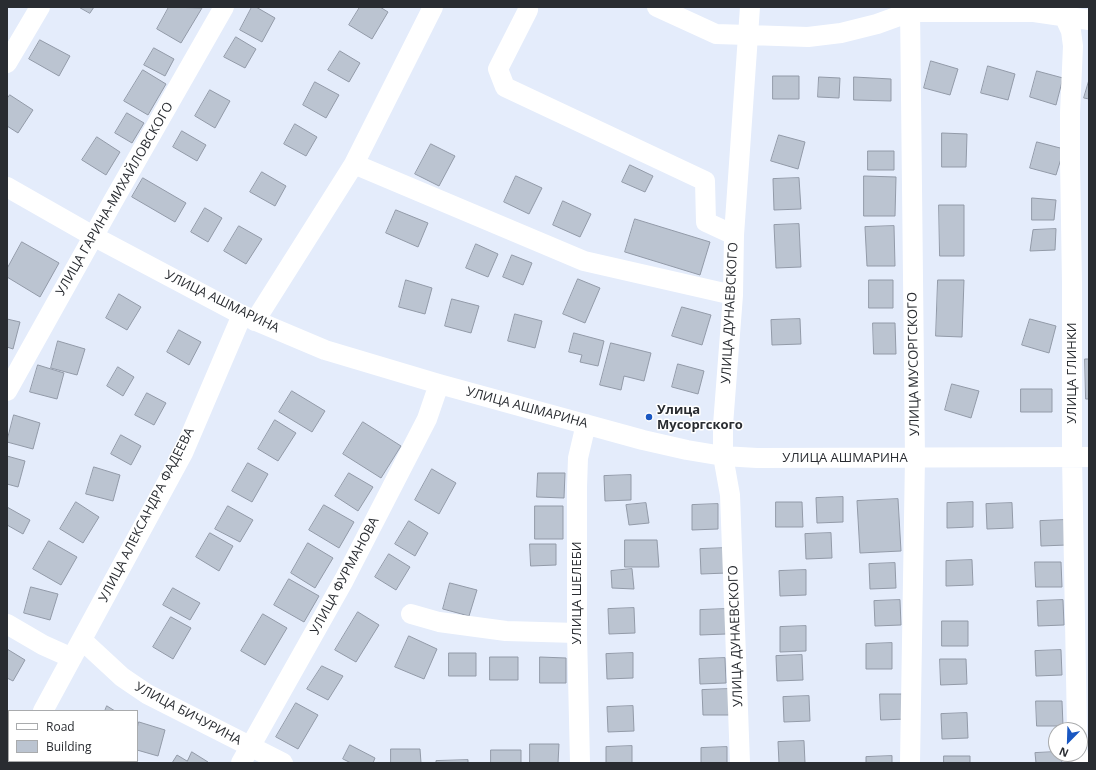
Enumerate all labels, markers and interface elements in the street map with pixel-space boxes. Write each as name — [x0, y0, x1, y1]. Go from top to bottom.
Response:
street label: УЛИЦА ГАРИНА-МИХАЙЛОВСКОГО — [53, 99, 177, 299]
street label: УЛИЦА ДУНАЕВСКОГО — [719, 242, 741, 384]
street label: УЛИЦА АШМАРИНА — [162, 268, 282, 336]
street label: УЛИЦА МУСОРГСКОГО — [905, 292, 923, 436]
street label: УЛИЦА ГЛИНКИ — [1064, 322, 1080, 424]
street label: УЛИЦА АШМАРИНА — [464, 384, 590, 432]
place label: Улица Мусоргского — [657, 402, 743, 433]
marker: Улица Мусоргского — [644, 412, 654, 422]
street label: УЛИЦА АЛЕКСАНДРА ФАДЕЕВА — [96, 425, 198, 605]
street label: УЛИЦА АШМАРИНА — [782, 450, 908, 466]
street label: УЛИЦА ФУРМАНОВА — [307, 515, 383, 637]
street label: УЛИЦА ШЕЛЕБИ — [569, 541, 585, 645]
street label: УЛИЦА ДУНАЕВСКОГО — [726, 565, 746, 707]
street label: УЛИЦА БИЧУРИНА — [132, 679, 244, 749]
legend — [8, 710, 138, 762]
text: Road — [46, 718, 75, 735]
north arrow — [1048, 722, 1088, 762]
text: Building — [46, 738, 91, 755]
text: N — [1056, 744, 1071, 761]

